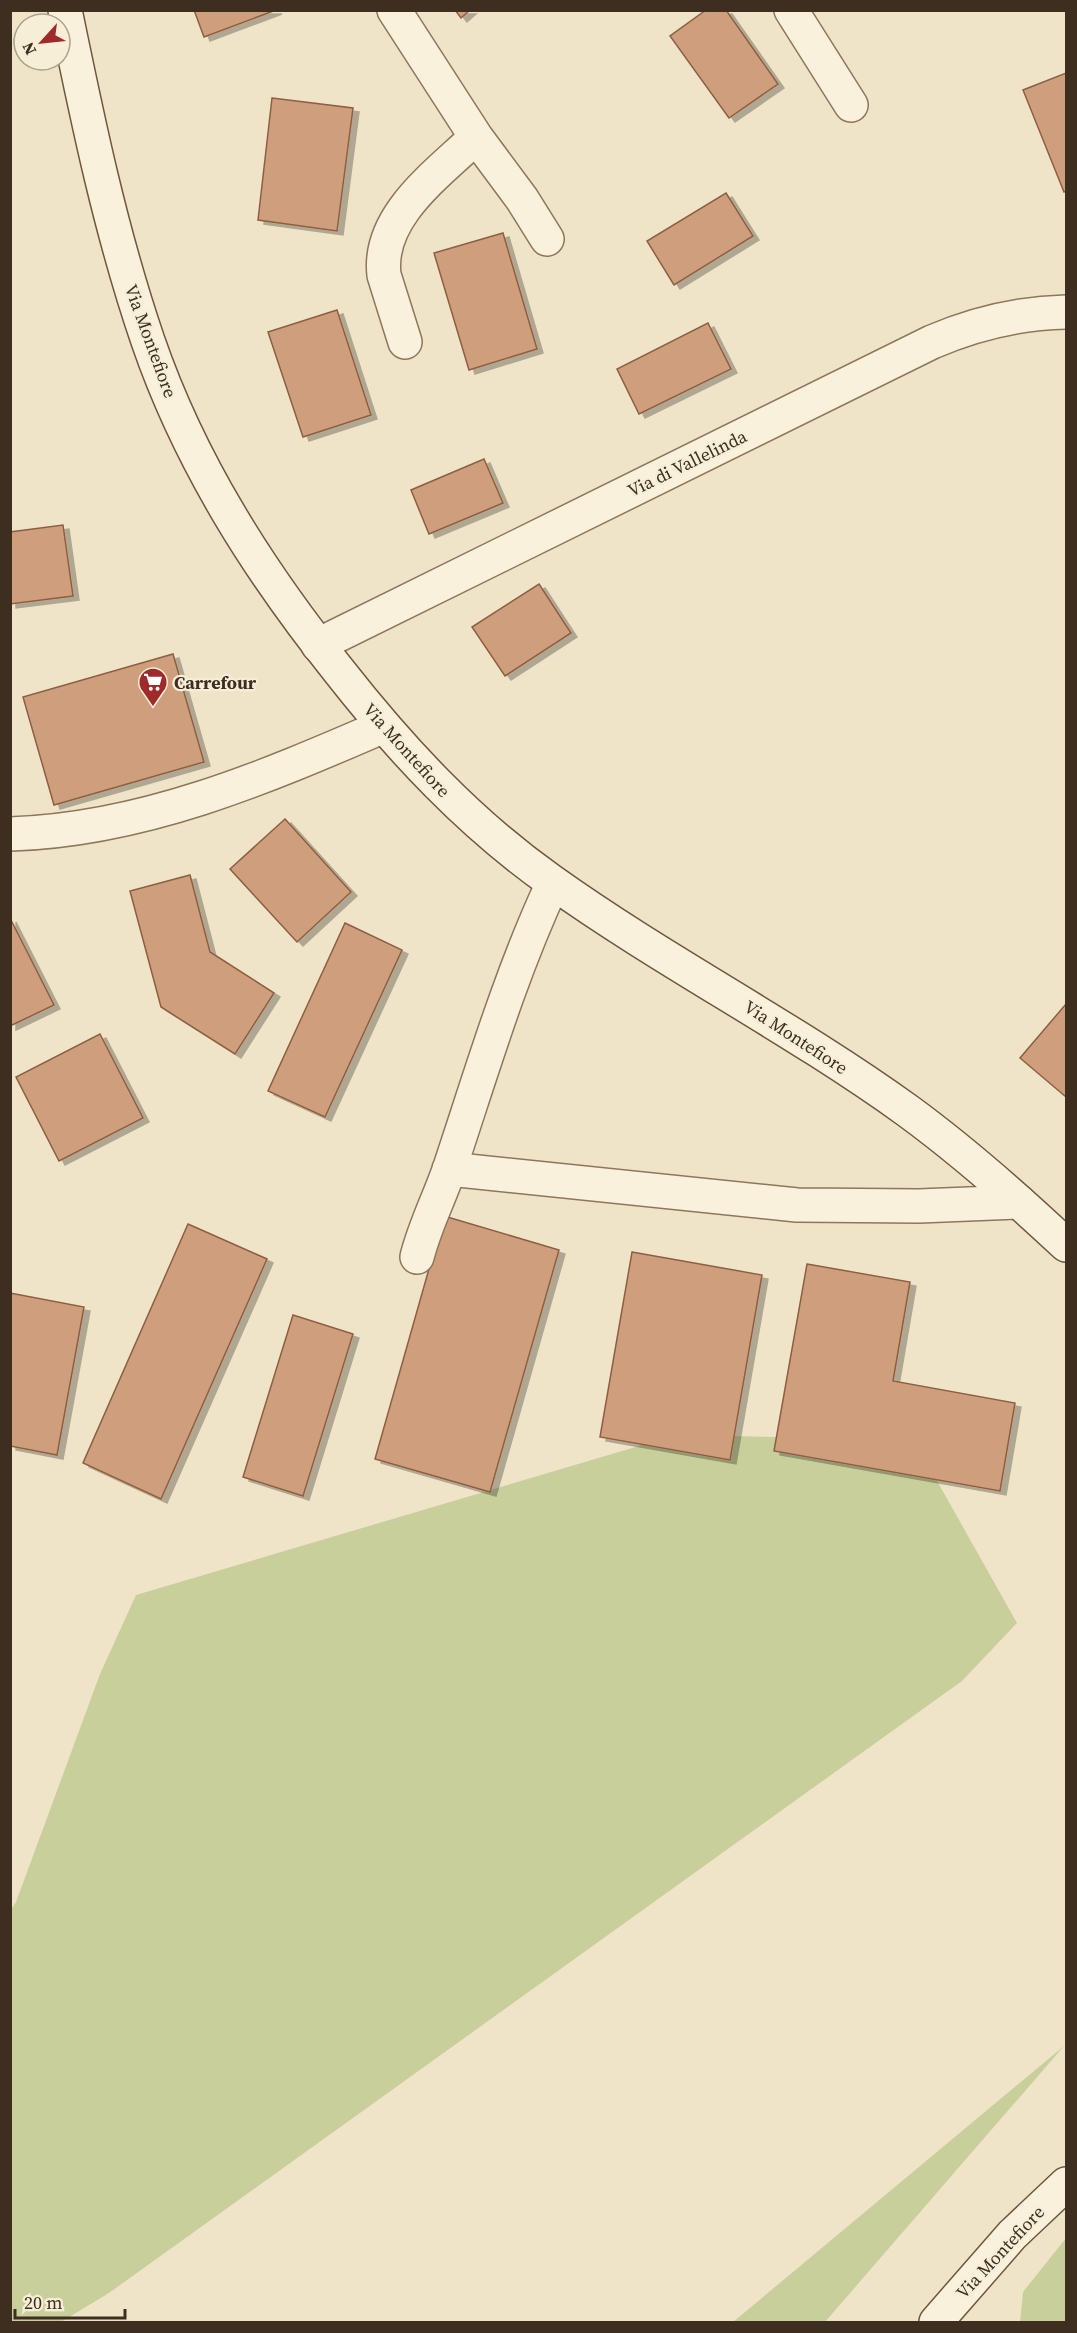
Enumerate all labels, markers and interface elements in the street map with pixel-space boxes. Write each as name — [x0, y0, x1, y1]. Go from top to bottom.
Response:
north arrow — [12, 12, 72, 72]
text: N — [16, 38, 41, 59]
street label: Via Montefiore — [119, 281, 183, 401]
street label: Via di Vallelinda — [623, 423, 752, 503]
supermarket icon: Carrefour — [137, 666, 169, 708]
place label: Carrefour — [174, 670, 257, 695]
street label: Via Montefiore — [358, 697, 456, 803]
street label: Via Montefiore — [739, 994, 853, 1080]
street label: Via Montefiore — [950, 2200, 1050, 2304]
scale bar — [15, 2282, 124, 2320]
text: 20 m — [24, 2290, 62, 2315]

